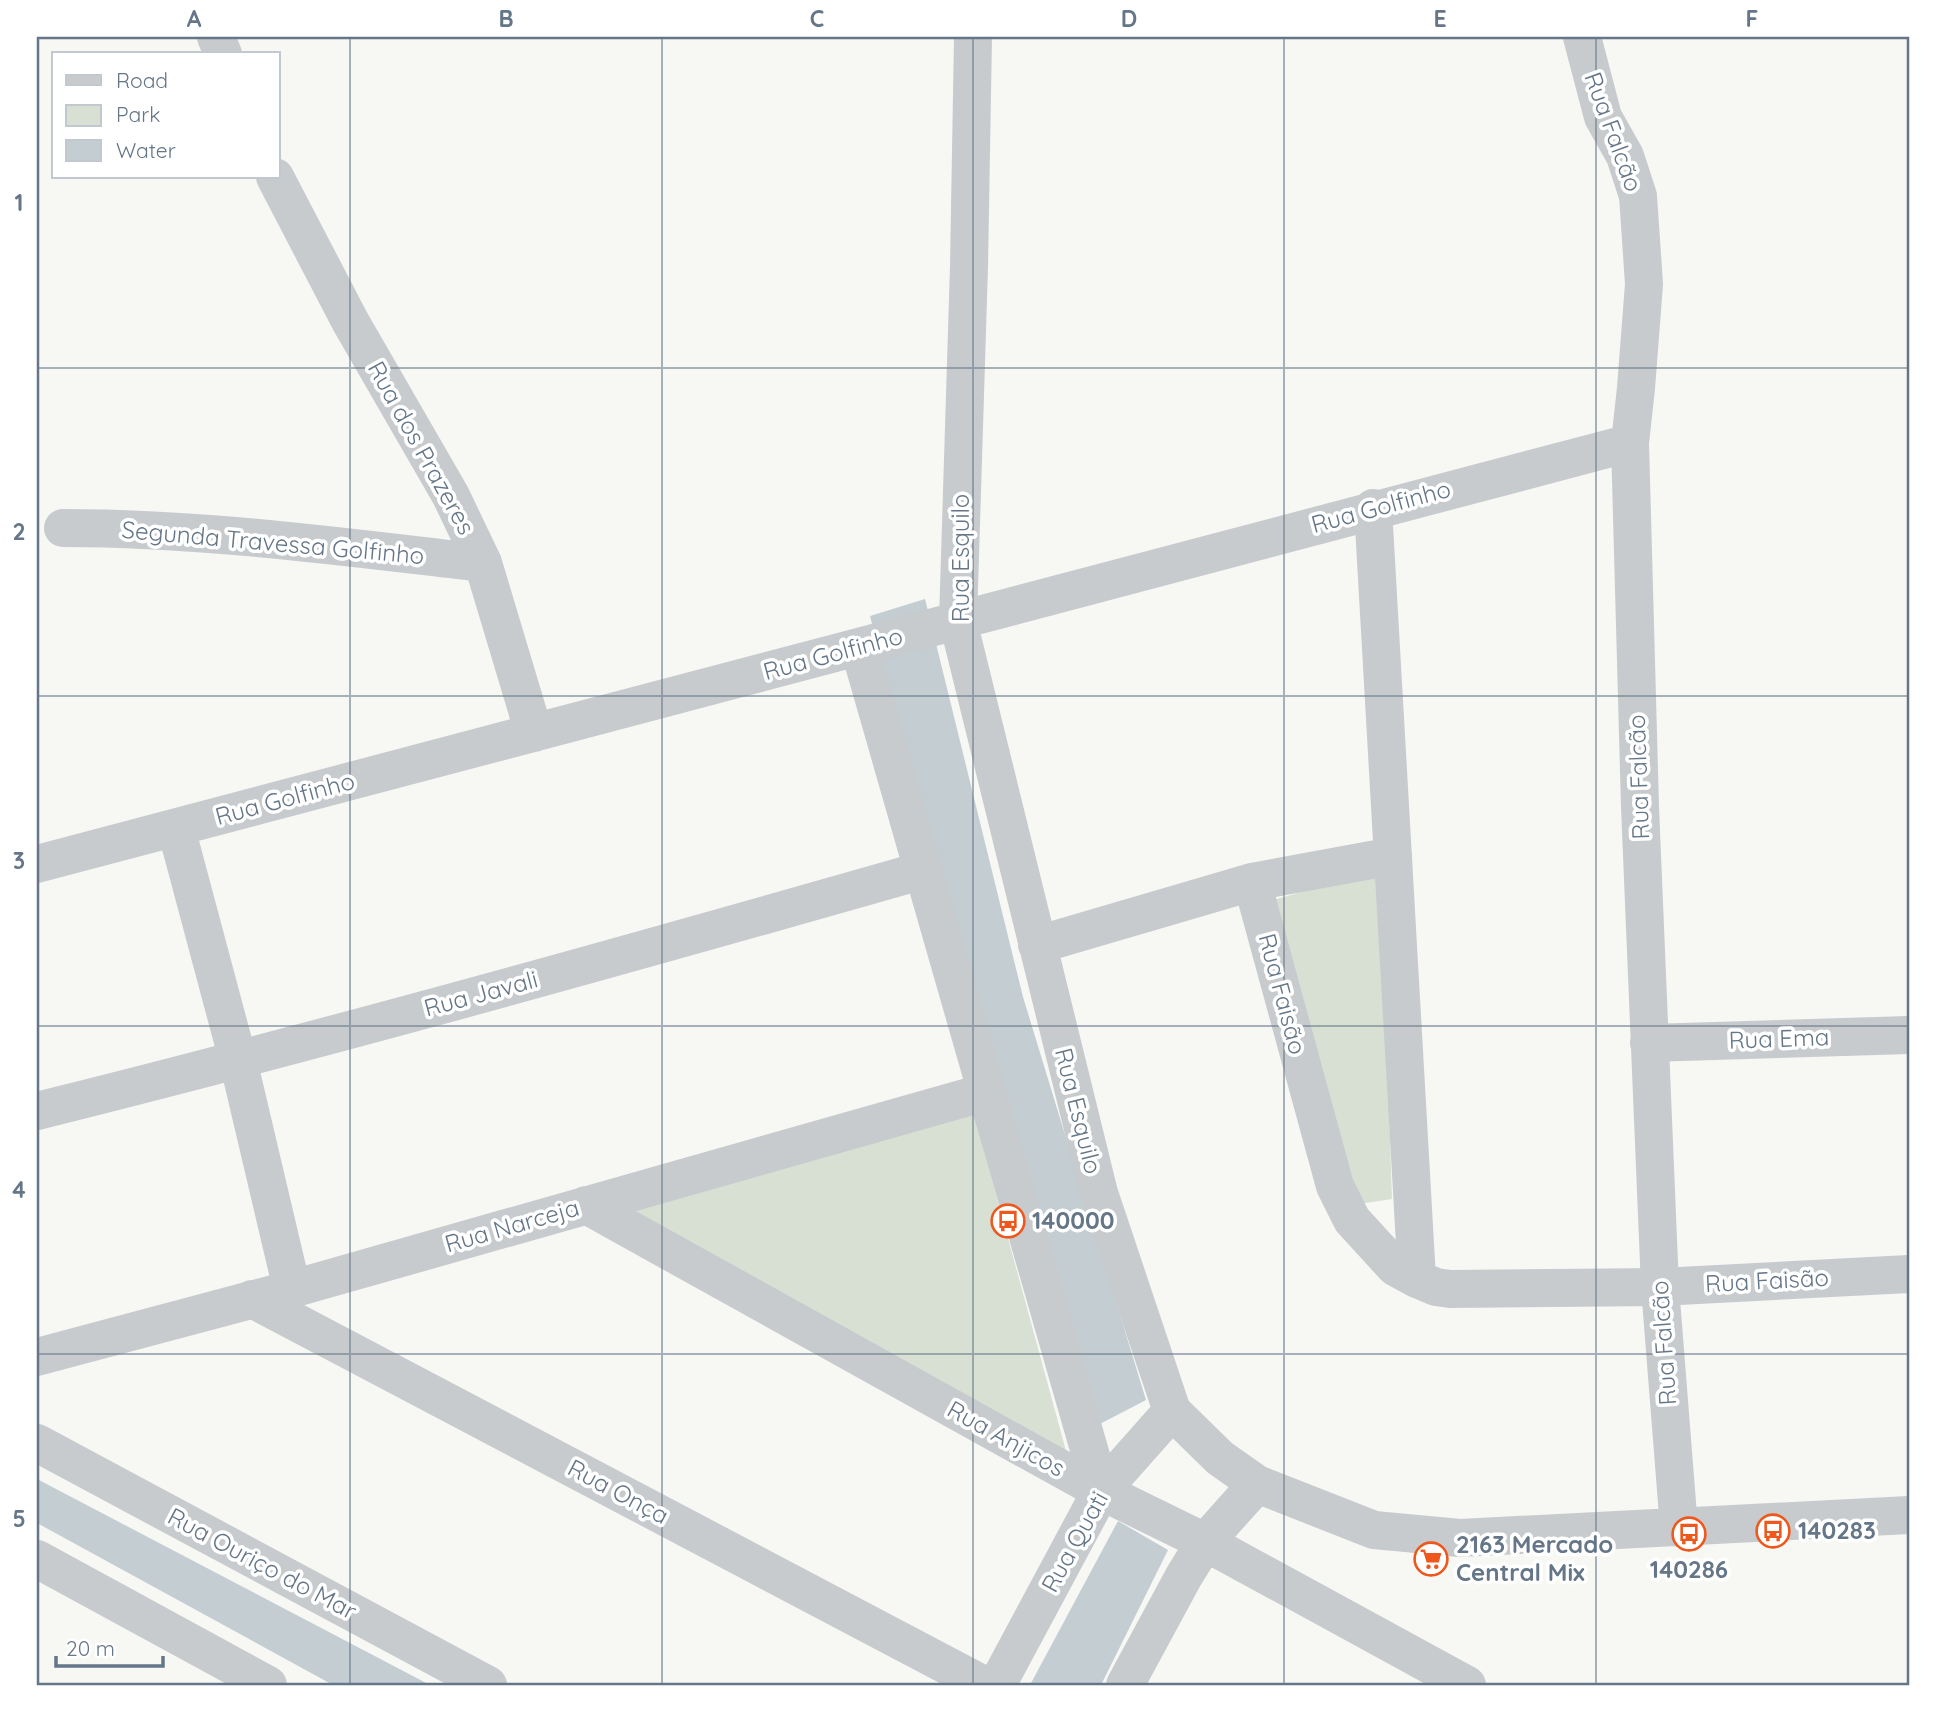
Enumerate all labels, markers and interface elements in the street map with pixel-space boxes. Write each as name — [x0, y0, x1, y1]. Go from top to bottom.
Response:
text: A — [187, 4, 202, 33]
text: B — [498, 4, 514, 33]
text: C — [810, 4, 824, 33]
text: D — [1121, 4, 1137, 33]
text: E — [1433, 4, 1447, 33]
text: F — [1746, 4, 1758, 33]
legend — [52, 52, 280, 178]
text: Road — [116, 67, 168, 93]
street label: Rua Falcão — [1578, 68, 1649, 196]
text: Park — [116, 101, 160, 127]
text: Water — [116, 137, 176, 163]
text: 1 — [15, 188, 23, 217]
street label: Rua dos Prazeres — [362, 356, 482, 539]
street label: Rua Golfinho — [1308, 473, 1454, 539]
street label: Rua Esquilo — [945, 494, 975, 622]
street label: Segunda Travessa Golfinho — [121, 514, 426, 570]
text: 2 — [12, 517, 26, 546]
street label: Rua Golfinho — [760, 620, 906, 686]
street label: Rua Falcão — [1621, 714, 1655, 840]
street label: Rua Golfinho — [212, 765, 358, 831]
text: 3 — [13, 846, 25, 875]
street label: Rua Faisão — [1252, 930, 1313, 1057]
street label: Rua Javali — [421, 963, 541, 1023]
street label: Rua Ema — [1728, 1021, 1830, 1055]
street label: Rua Esquilo — [1049, 1045, 1109, 1177]
text: 4 — [12, 1175, 26, 1204]
street label: Rua Narceja — [441, 1192, 582, 1259]
bus stop icon: 140000 — [989, 1202, 1027, 1240]
place label: 140000 — [1032, 1205, 1114, 1235]
street label: Rua Faisão — [1704, 1262, 1830, 1298]
street label: Rua Falcão — [1644, 1280, 1682, 1406]
street label: Rua Anjicos — [942, 1394, 1071, 1483]
street label: Rua Onça — [563, 1452, 674, 1530]
street label: Rua Quati — [1034, 1486, 1114, 1597]
street label: Rua Ouriço do Mar — [163, 1501, 362, 1626]
text: 5 — [12, 1504, 26, 1533]
bus stop icon: 140283 — [1754, 1512, 1792, 1550]
bus stop icon: 140286 — [1670, 1515, 1708, 1553]
place label: 140283 — [1798, 1515, 1876, 1545]
place label: 2163 Mercado Central Mix — [1456, 1529, 1613, 1587]
supermarket icon: 2163 Mercado Central Mix — [1412, 1540, 1450, 1578]
place label: 140286 — [1650, 1554, 1728, 1584]
scale bar — [56, 1624, 163, 1668]
text: 20 m — [66, 1635, 115, 1661]

